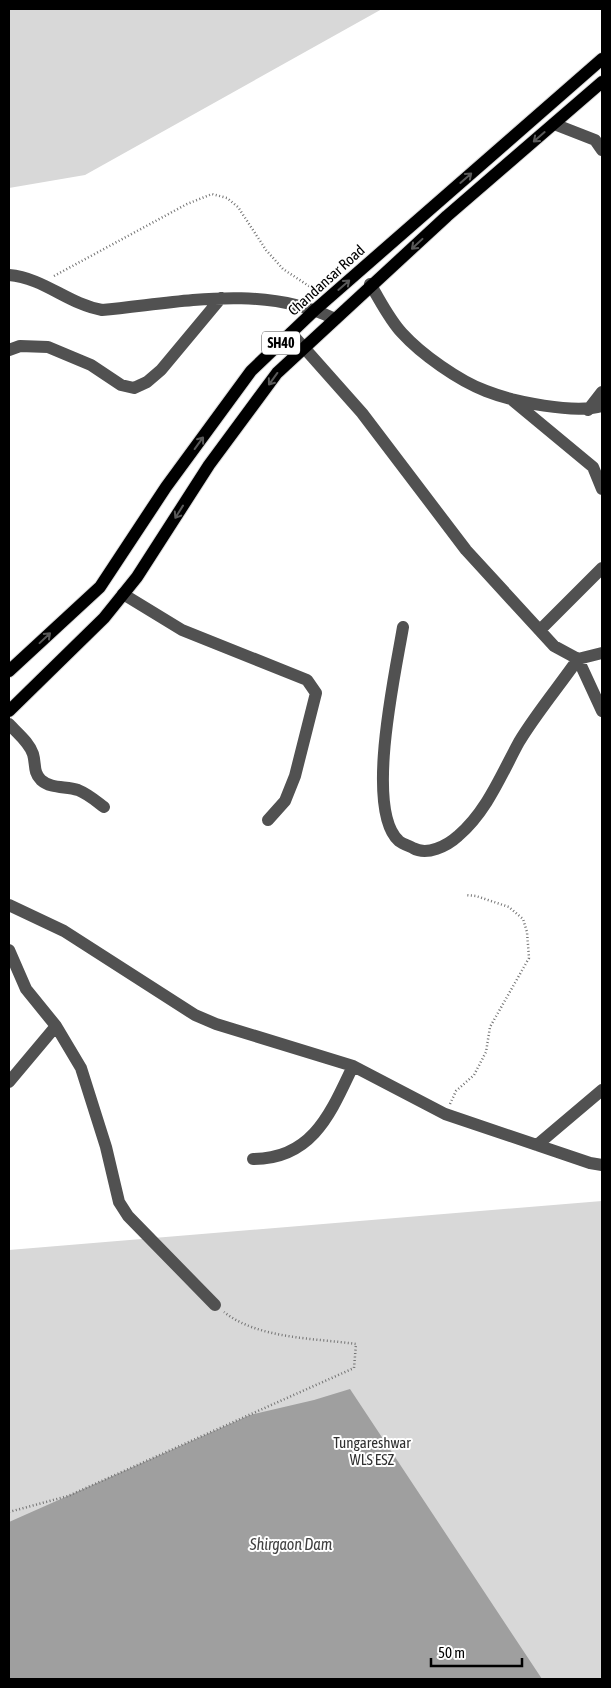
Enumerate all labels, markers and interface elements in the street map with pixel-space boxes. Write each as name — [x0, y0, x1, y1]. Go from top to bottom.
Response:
one-way arrow — [532, 131, 545, 143]
one-way arrow — [459, 172, 472, 184]
one-way arrow — [410, 238, 423, 250]
street label: Chandansar Road — [284, 241, 368, 319]
one-way arrow — [337, 279, 350, 291]
road number: SH40 — [262, 332, 300, 354]
one-way arrow — [268, 372, 278, 386]
one-way arrow — [193, 436, 204, 450]
one-way arrow — [174, 504, 184, 518]
one-way arrow — [38, 632, 51, 644]
park label: Tungareshwar WLS ESZ — [333, 1434, 411, 1468]
water label: Shirgaon Dam — [249, 1535, 333, 1554]
scale bar — [431, 1636, 522, 1668]
text: 50 m — [438, 1644, 465, 1661]

